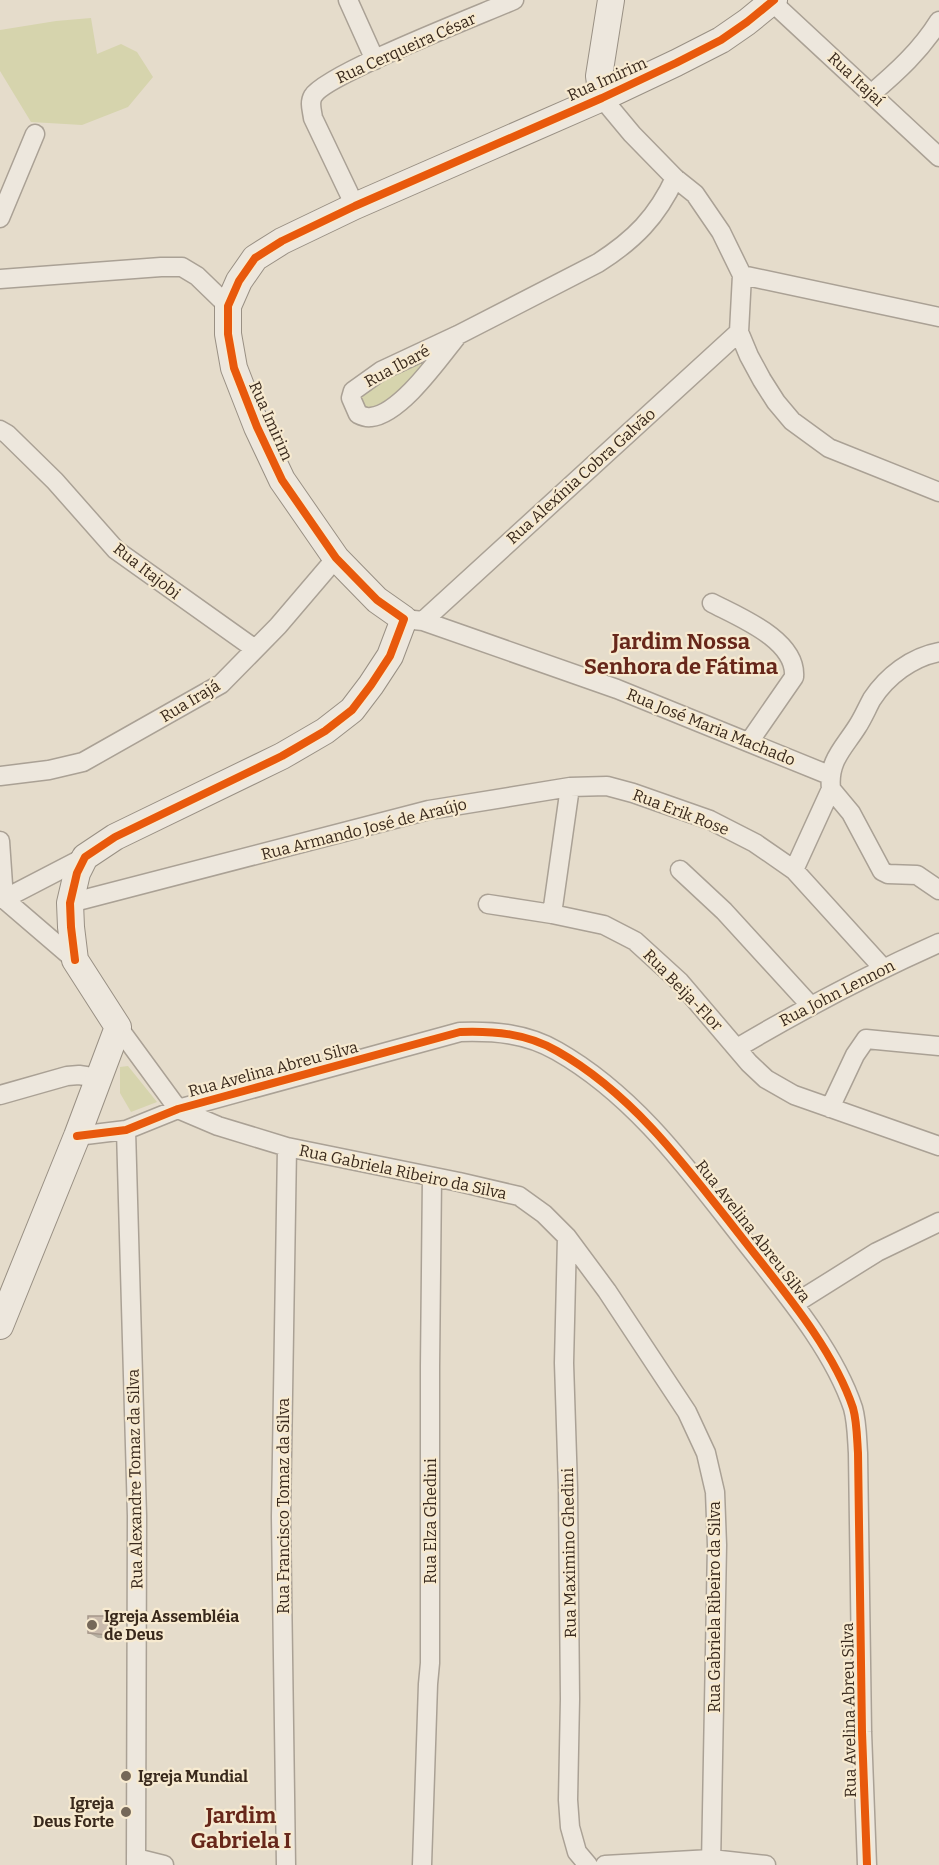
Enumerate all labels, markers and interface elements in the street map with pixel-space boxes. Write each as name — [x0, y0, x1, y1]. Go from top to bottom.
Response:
street label: Rua Cerqueira César — [333, 9, 479, 87]
street label: Rua Itajaí — [824, 48, 888, 110]
street label: Rua Imirim — [564, 53, 650, 105]
street label: Rua Ibaré — [361, 341, 433, 391]
street label: Rua Imirim — [245, 378, 297, 464]
street label: Rua Alexínia Cobra Galvão — [503, 404, 659, 548]
street label: Rua Itajobi — [110, 539, 184, 603]
district label: Jardim Nossa Senhora de Fátima — [584, 628, 779, 680]
street label: Rua Irajá — [157, 676, 223, 726]
street label: Rua José Maria Machado — [624, 684, 798, 770]
street label: Rua Erik Rose — [630, 785, 732, 839]
street label: Rua Armando José de Araújo — [259, 794, 469, 864]
street label: Rua Beija-Flor — [639, 945, 727, 1035]
street label: Rua John Lennon — [776, 956, 898, 1030]
street label: Rua Avelina Abreu Silva — [186, 1037, 360, 1101]
street label: Rua Gabriela Ribeiro da Silva — [297, 1141, 509, 1203]
street label: Rua Avelina Abreu Silva — [692, 1156, 815, 1306]
street label: Rua Alexandre Tomaz da Silva — [124, 1368, 146, 1589]
street label: Rua Francisco Tomaz da Silva — [274, 1398, 293, 1614]
street label: Rua Elza Ghedini — [421, 1458, 440, 1584]
street label: Rua Maximino Ghedini — [558, 1467, 580, 1638]
street label: Rua Gabriela Ribeiro da Silva — [705, 1501, 724, 1713]
place label: Igreja Assembléia de Deus — [104, 1607, 239, 1644]
marker: Igreja Assembléia de Deus — [85, 1618, 99, 1632]
street label: Rua Avelina Abreu Silva — [838, 1622, 860, 1798]
place label: Igreja Mundial — [138, 1767, 248, 1786]
marker: Igreja Mundial — [119, 1769, 133, 1783]
place label: Igreja Deus Forte — [33, 1794, 114, 1831]
district label: Jardim Gabriela I — [190, 1802, 292, 1854]
marker: Igreja Deus Forte — [119, 1805, 133, 1819]

